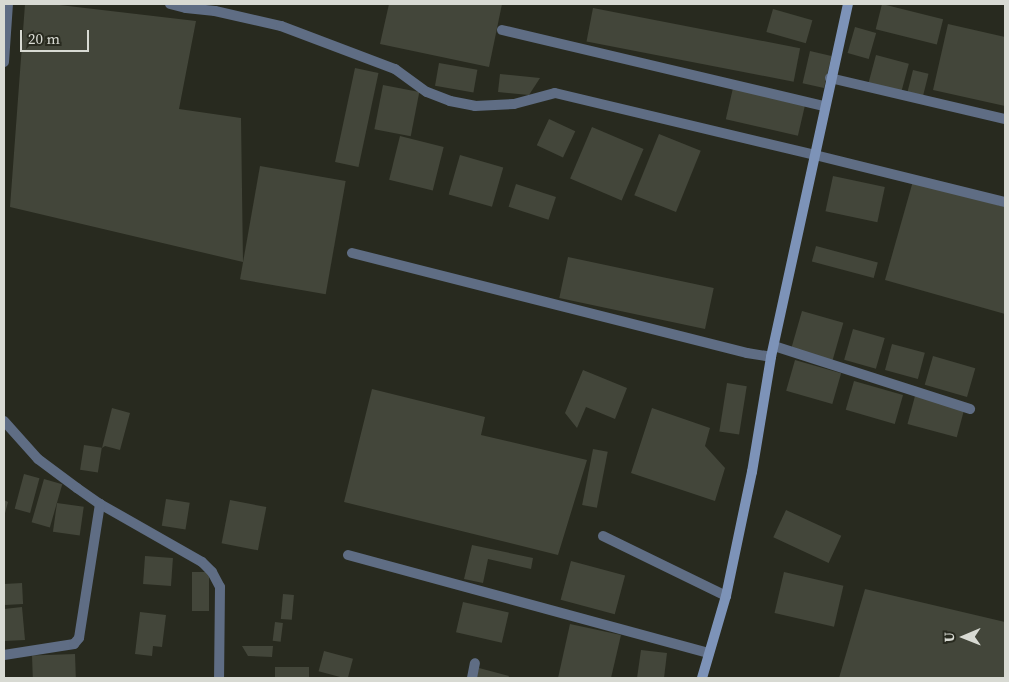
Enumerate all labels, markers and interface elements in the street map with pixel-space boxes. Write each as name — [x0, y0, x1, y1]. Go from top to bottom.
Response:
scale bar — [22, 20, 91, 52]
text: 20 m — [28, 28, 60, 49]
north arrow — [939, 612, 989, 662]
text: U — [939, 632, 959, 643]

